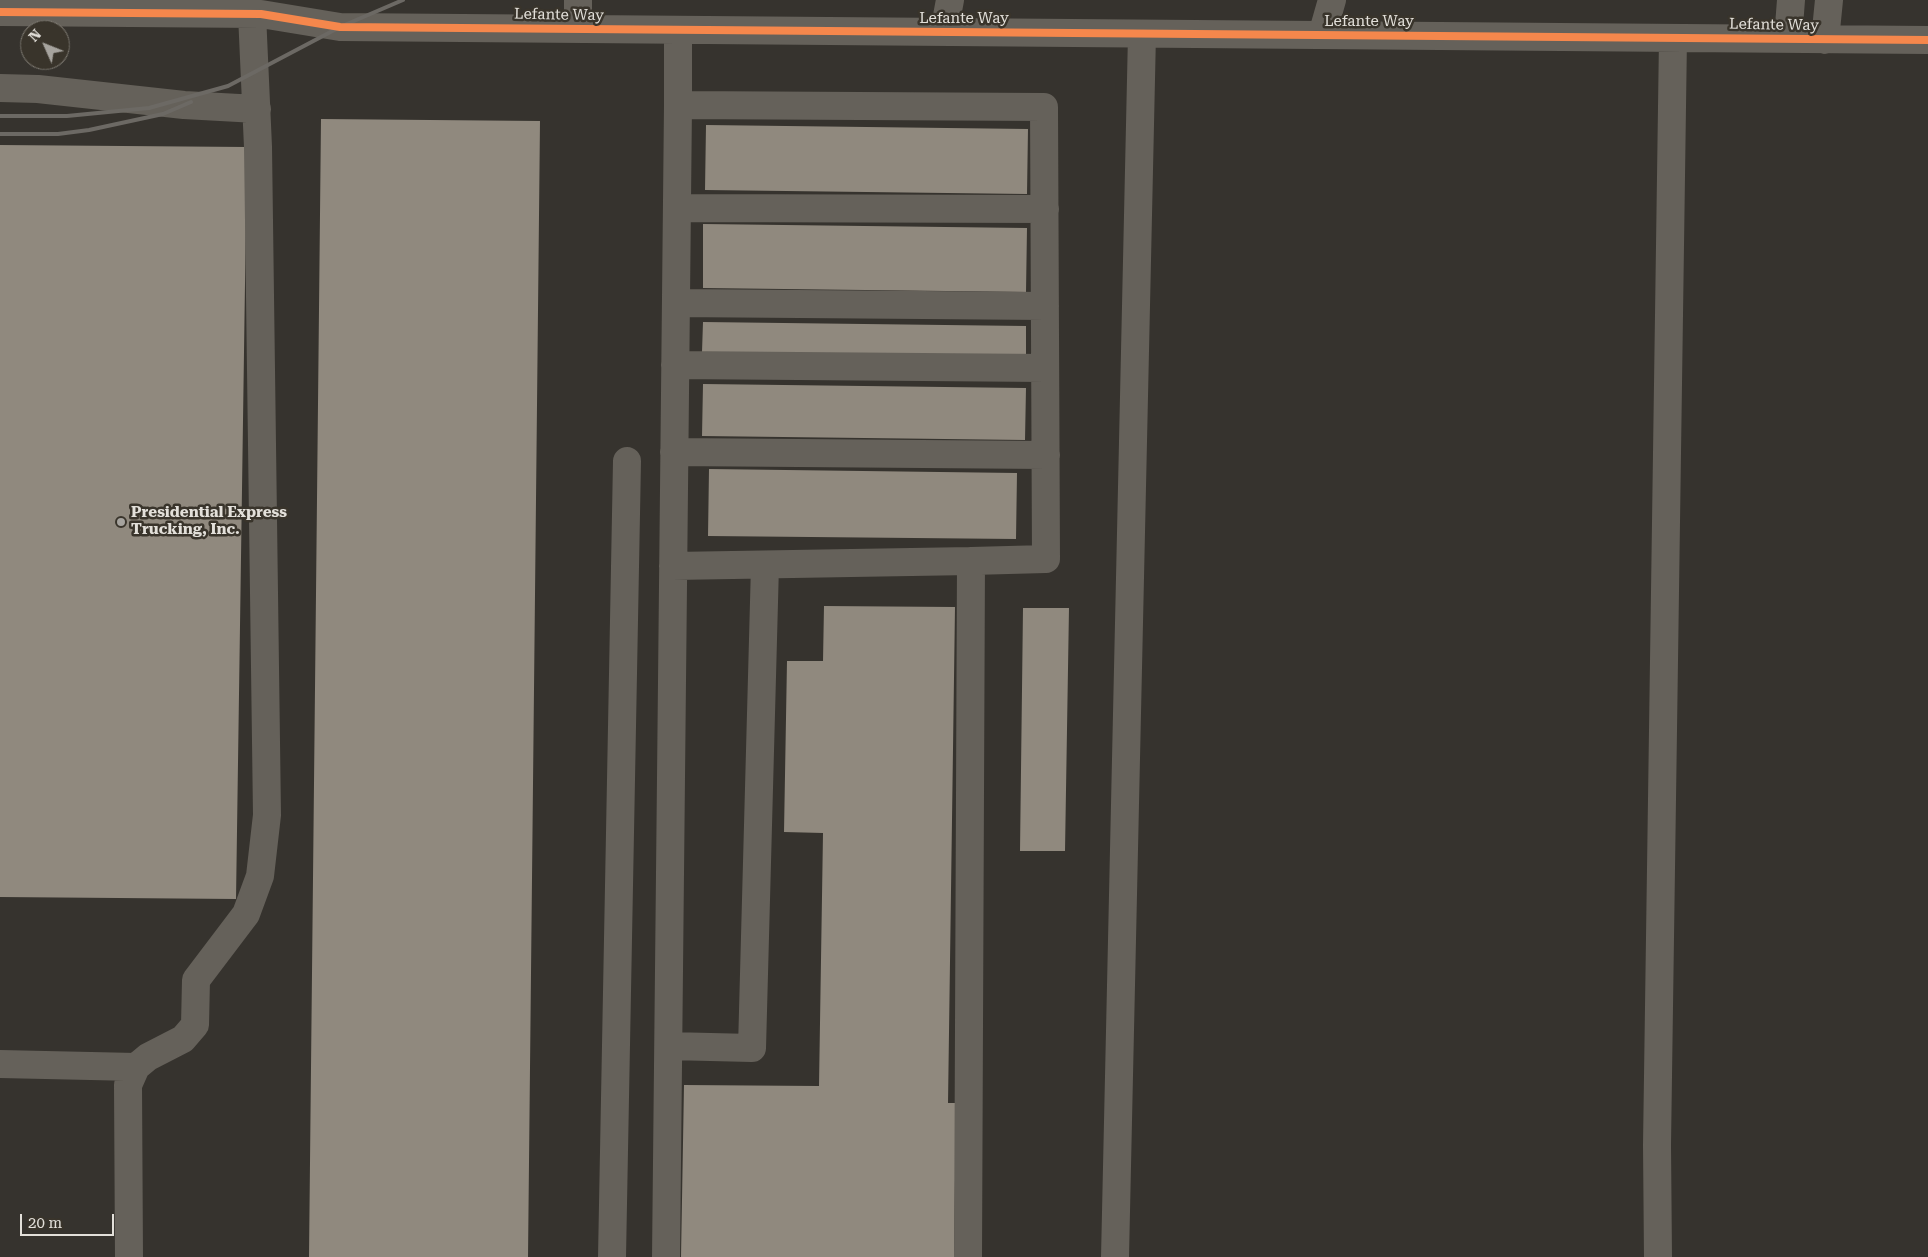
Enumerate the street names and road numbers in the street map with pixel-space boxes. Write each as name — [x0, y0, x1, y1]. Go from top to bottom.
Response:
street label: Lefante Way — [514, 5, 604, 25]
street label: Lefante Way — [919, 10, 1009, 28]
street label: Lefante Way — [1324, 13, 1414, 31]
street label: Lefante Way — [1729, 15, 1819, 35]

